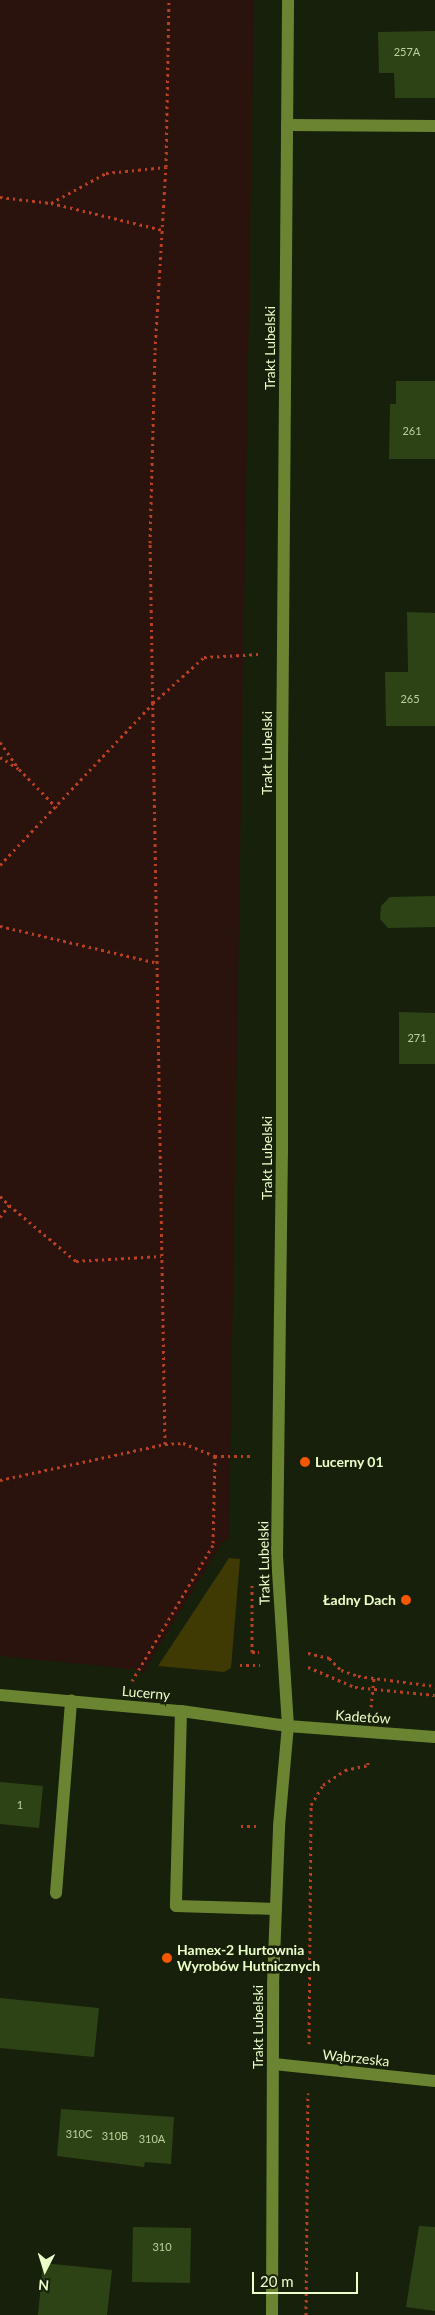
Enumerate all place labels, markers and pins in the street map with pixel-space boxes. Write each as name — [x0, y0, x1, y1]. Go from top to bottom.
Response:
place label: Lucerny 01 — [315, 1454, 384, 1470]
marker: Lucerny 01 — [299, 1456, 311, 1468]
place label: Ładny Dach — [323, 1592, 396, 1608]
marker: Ładny Dach — [400, 1594, 412, 1606]
place label: Hamex-2 Hurtownia Wyrobów Hutnicznych — [177, 1942, 320, 1974]
marker: Hamex-2 Hurtownia Wyrobów Hutnicznych — [161, 1952, 173, 1964]

